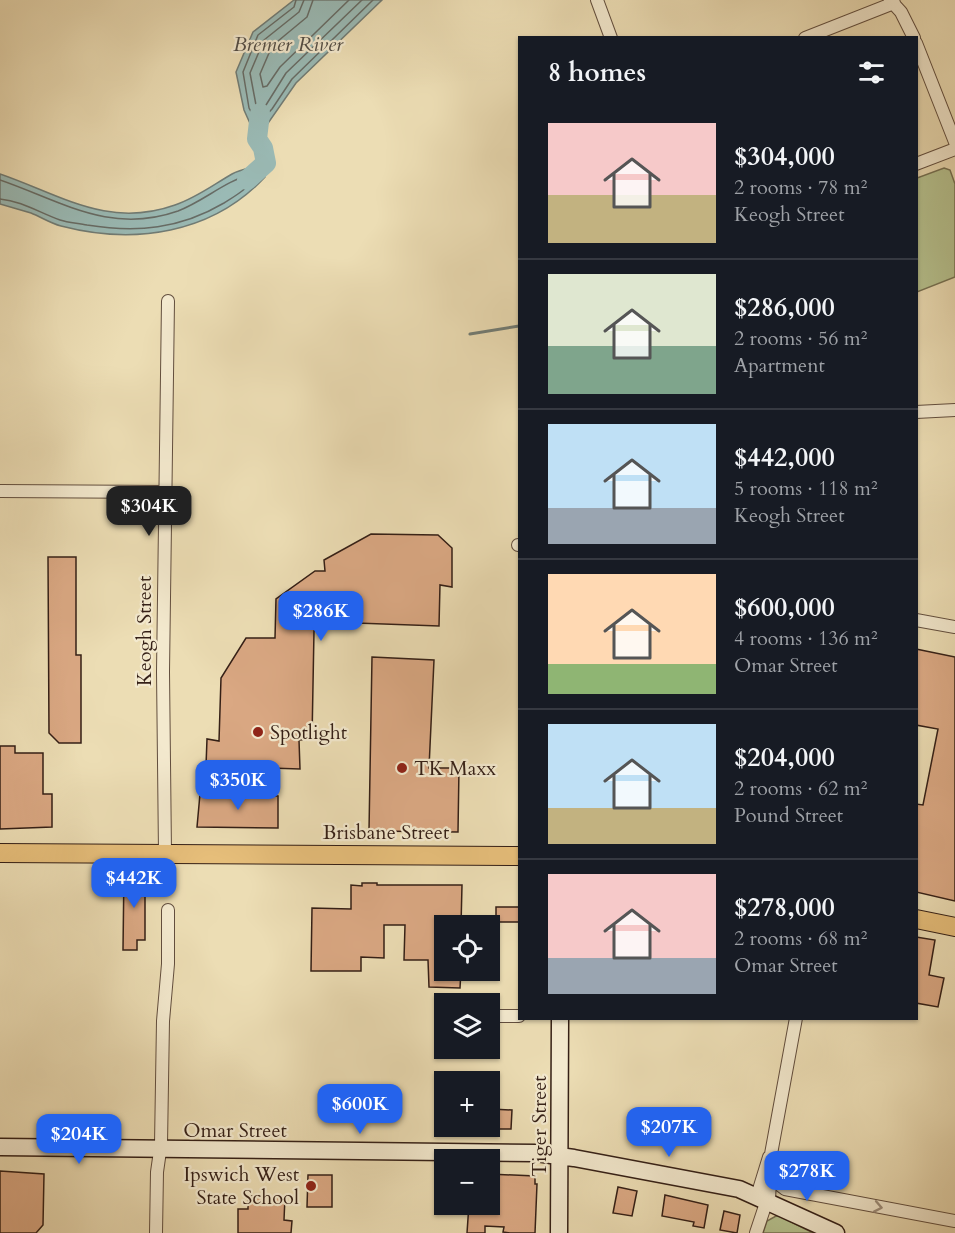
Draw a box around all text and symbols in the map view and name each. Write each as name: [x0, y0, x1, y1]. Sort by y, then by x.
water label: Bremer River: [233, 30, 344, 59]
text: 8 homes: [548, 55, 646, 90]
icon: filters: [855, 56, 888, 89]
text: $304,000: [734, 139, 835, 174]
icon: home: [596, 147, 668, 219]
text: 2 rooms · 78 m²: [734, 174, 867, 201]
text: Keogh Street: [734, 201, 844, 228]
text: $286,000: [734, 290, 835, 325]
icon: home: [596, 298, 668, 370]
text: 2 rooms · 56 m²: [734, 325, 867, 352]
text: Apartment: [734, 352, 825, 379]
text: $442,000: [734, 440, 835, 475]
icon: home: [596, 448, 668, 520]
text: 5 rooms · 118 m²: [734, 475, 878, 502]
pin: $304K: [107, 486, 191, 537]
text: $304K: [120, 492, 178, 519]
text: Keogh Street: [734, 502, 844, 529]
street label: Keogh Street: [131, 575, 158, 686]
text: $600,000: [734, 590, 835, 625]
pin: $286K: [279, 591, 363, 642]
text: $286K: [292, 597, 350, 624]
icon: home: [596, 598, 668, 670]
text: 4 rooms · 136 m²: [734, 625, 878, 652]
text: Omar Street: [734, 652, 838, 679]
place label: Spotlight: [270, 719, 348, 746]
marker: Spotlight: [251, 725, 265, 739]
text: $204,000: [734, 740, 835, 775]
icon: home: [596, 748, 668, 820]
place label: TK Maxx: [414, 755, 496, 782]
pin: $350K: [196, 760, 280, 811]
marker: TK Maxx: [395, 761, 409, 775]
text: $350K: [209, 766, 267, 793]
text: 2 rooms · 62 m²: [734, 775, 867, 802]
text: Pound Street: [734, 802, 843, 829]
street label: Brisbane Street: [323, 819, 450, 846]
pin: $442K: [92, 858, 176, 909]
text: $442K: [105, 864, 163, 891]
text: $278,000: [734, 890, 835, 925]
icon: home: [596, 898, 668, 970]
map controls: [434, 915, 500, 1215]
button: locate: [434, 915, 500, 981]
text: 2 rooms · 68 m²: [734, 925, 867, 952]
text: Omar Street: [734, 952, 838, 979]
button: layers: [434, 993, 500, 1059]
button: +: [434, 1071, 500, 1137]
street label: Tiger Street: [526, 1075, 553, 1177]
pin: $600K: [318, 1084, 402, 1135]
text: $600K: [331, 1090, 389, 1117]
pin: $207K: [627, 1107, 711, 1158]
text: $207K: [640, 1113, 698, 1140]
pin: $204K: [37, 1114, 121, 1165]
street label: Omar Street: [183, 1117, 287, 1144]
text: $204K: [50, 1120, 108, 1147]
button: −: [434, 1149, 500, 1215]
pin: $278K: [765, 1151, 849, 1202]
text: $278K: [778, 1157, 836, 1184]
place label: Ipswich West State School: [184, 1161, 300, 1211]
marker: Ipswich West State School: [304, 1179, 318, 1193]
one-way arrow: [873, 1200, 883, 1213]

